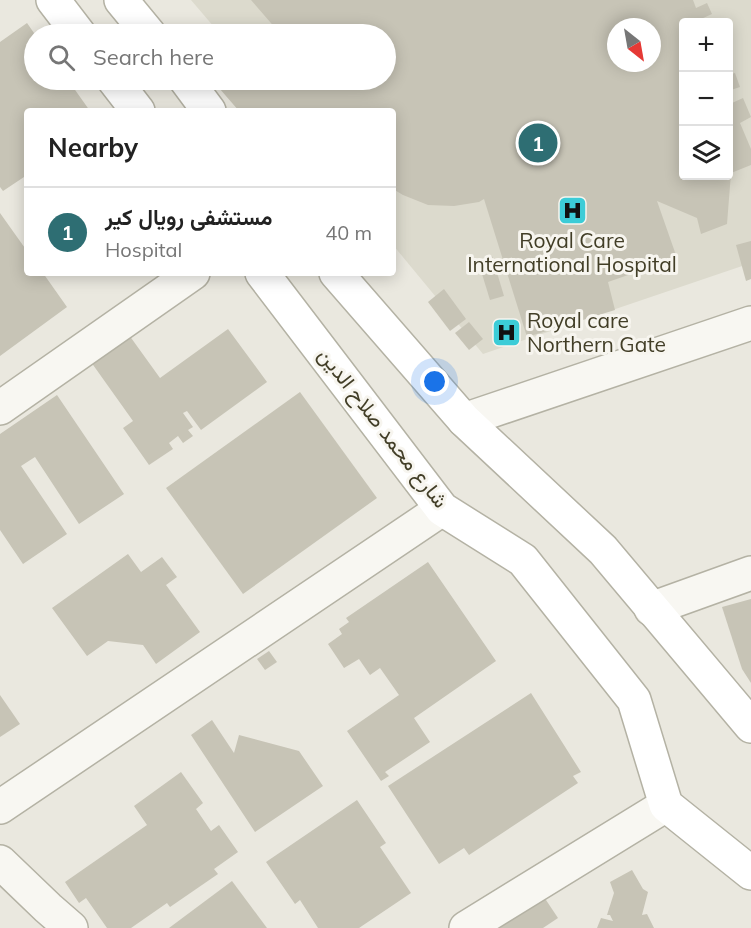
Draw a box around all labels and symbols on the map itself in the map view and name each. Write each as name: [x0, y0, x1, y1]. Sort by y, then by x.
north arrow: [607, 18, 661, 72]
pin: 1: [518, 120, 558, 166]
hospital icon: Royal Care International Hospital: [556, 194, 588, 226]
place label: Royal Care International Hospital: [467, 227, 677, 277]
place label: Royal care Northern Gate: [527, 307, 666, 357]
hospital icon: Royal care Northern Gate: [490, 317, 522, 349]
street label: شارع محمد صلاح الدين: [312, 342, 454, 514]
your location: [420, 367, 449, 396]

